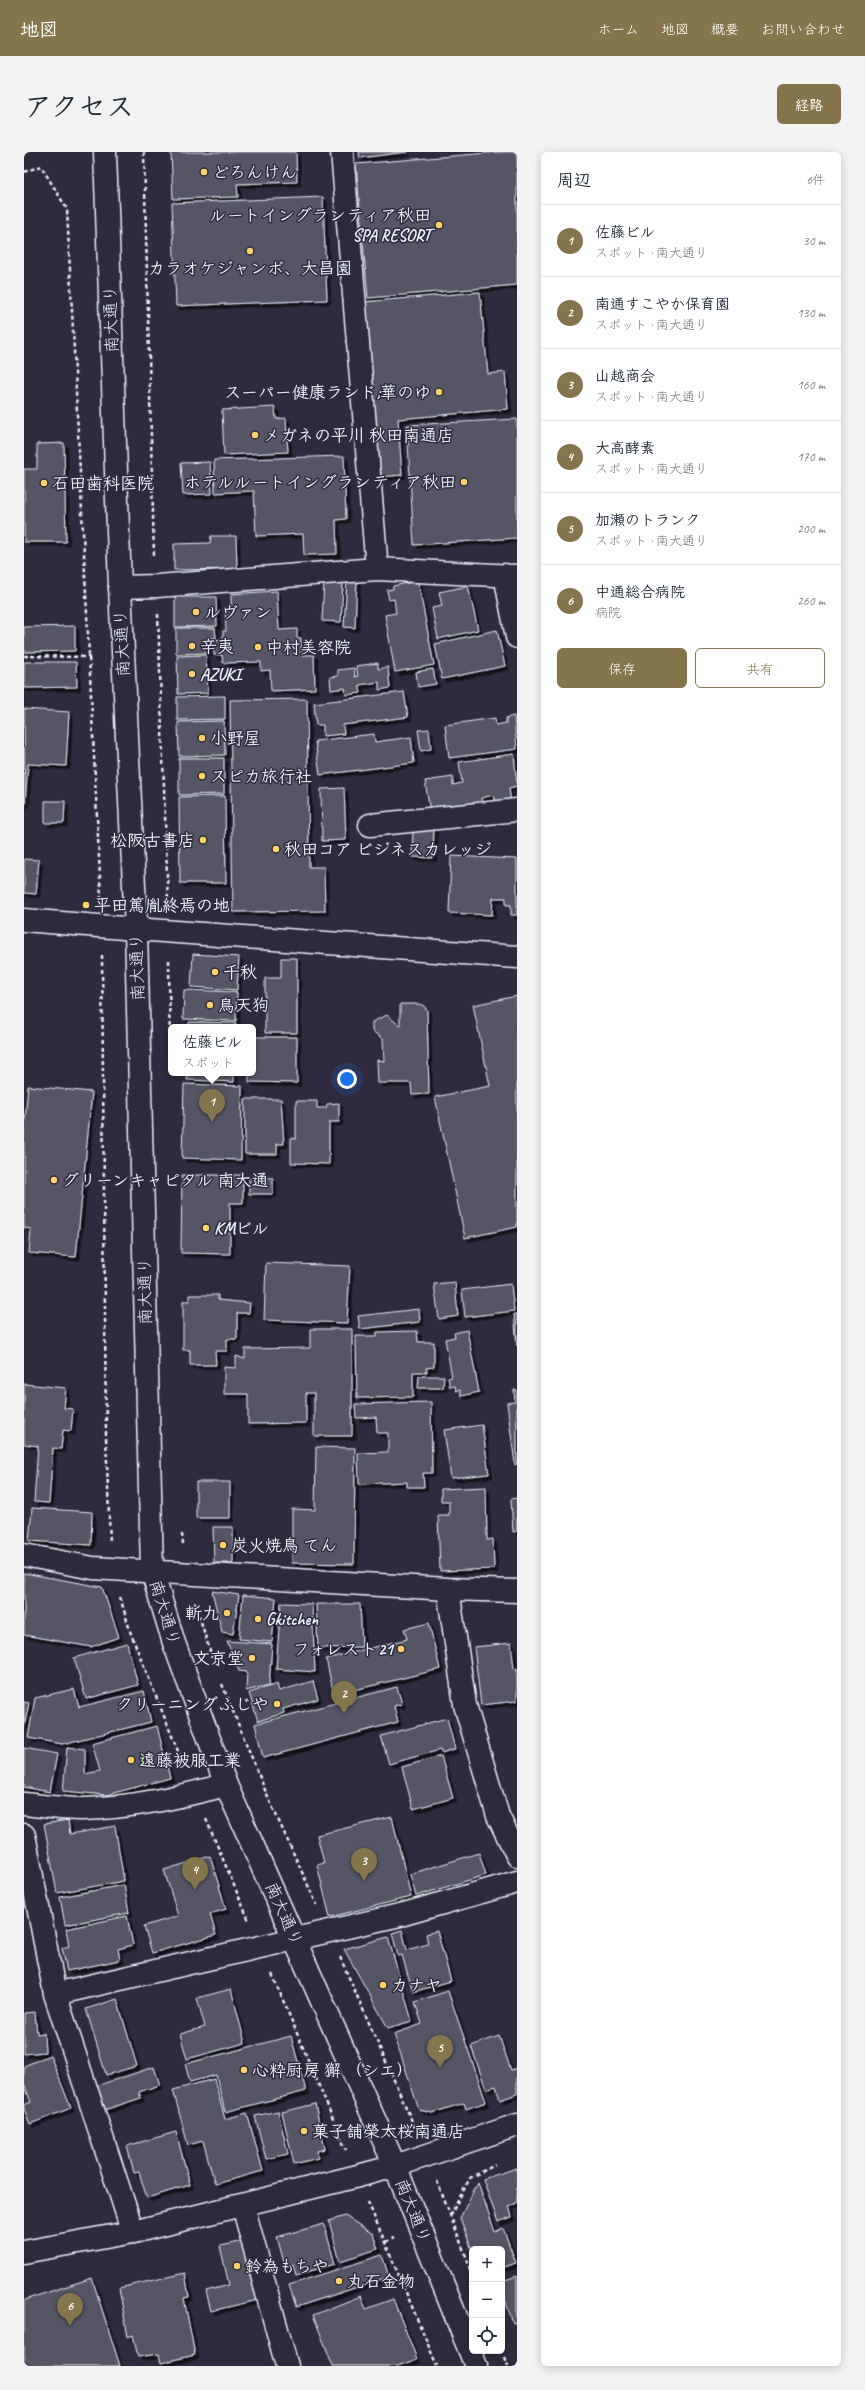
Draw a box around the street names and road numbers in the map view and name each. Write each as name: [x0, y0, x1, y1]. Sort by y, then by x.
street label: 南大通り: [99, 285, 123, 353]
street label: 南大通り: [110, 608, 134, 678]
street label: 南大通り: [125, 933, 149, 1001]
street label: 南大通り: [134, 1257, 156, 1325]
street label: 南大通り: [145, 1577, 185, 1649]
street label: 南大通り: [261, 1879, 307, 1949]
street label: 南大通り: [391, 2176, 435, 2246]

